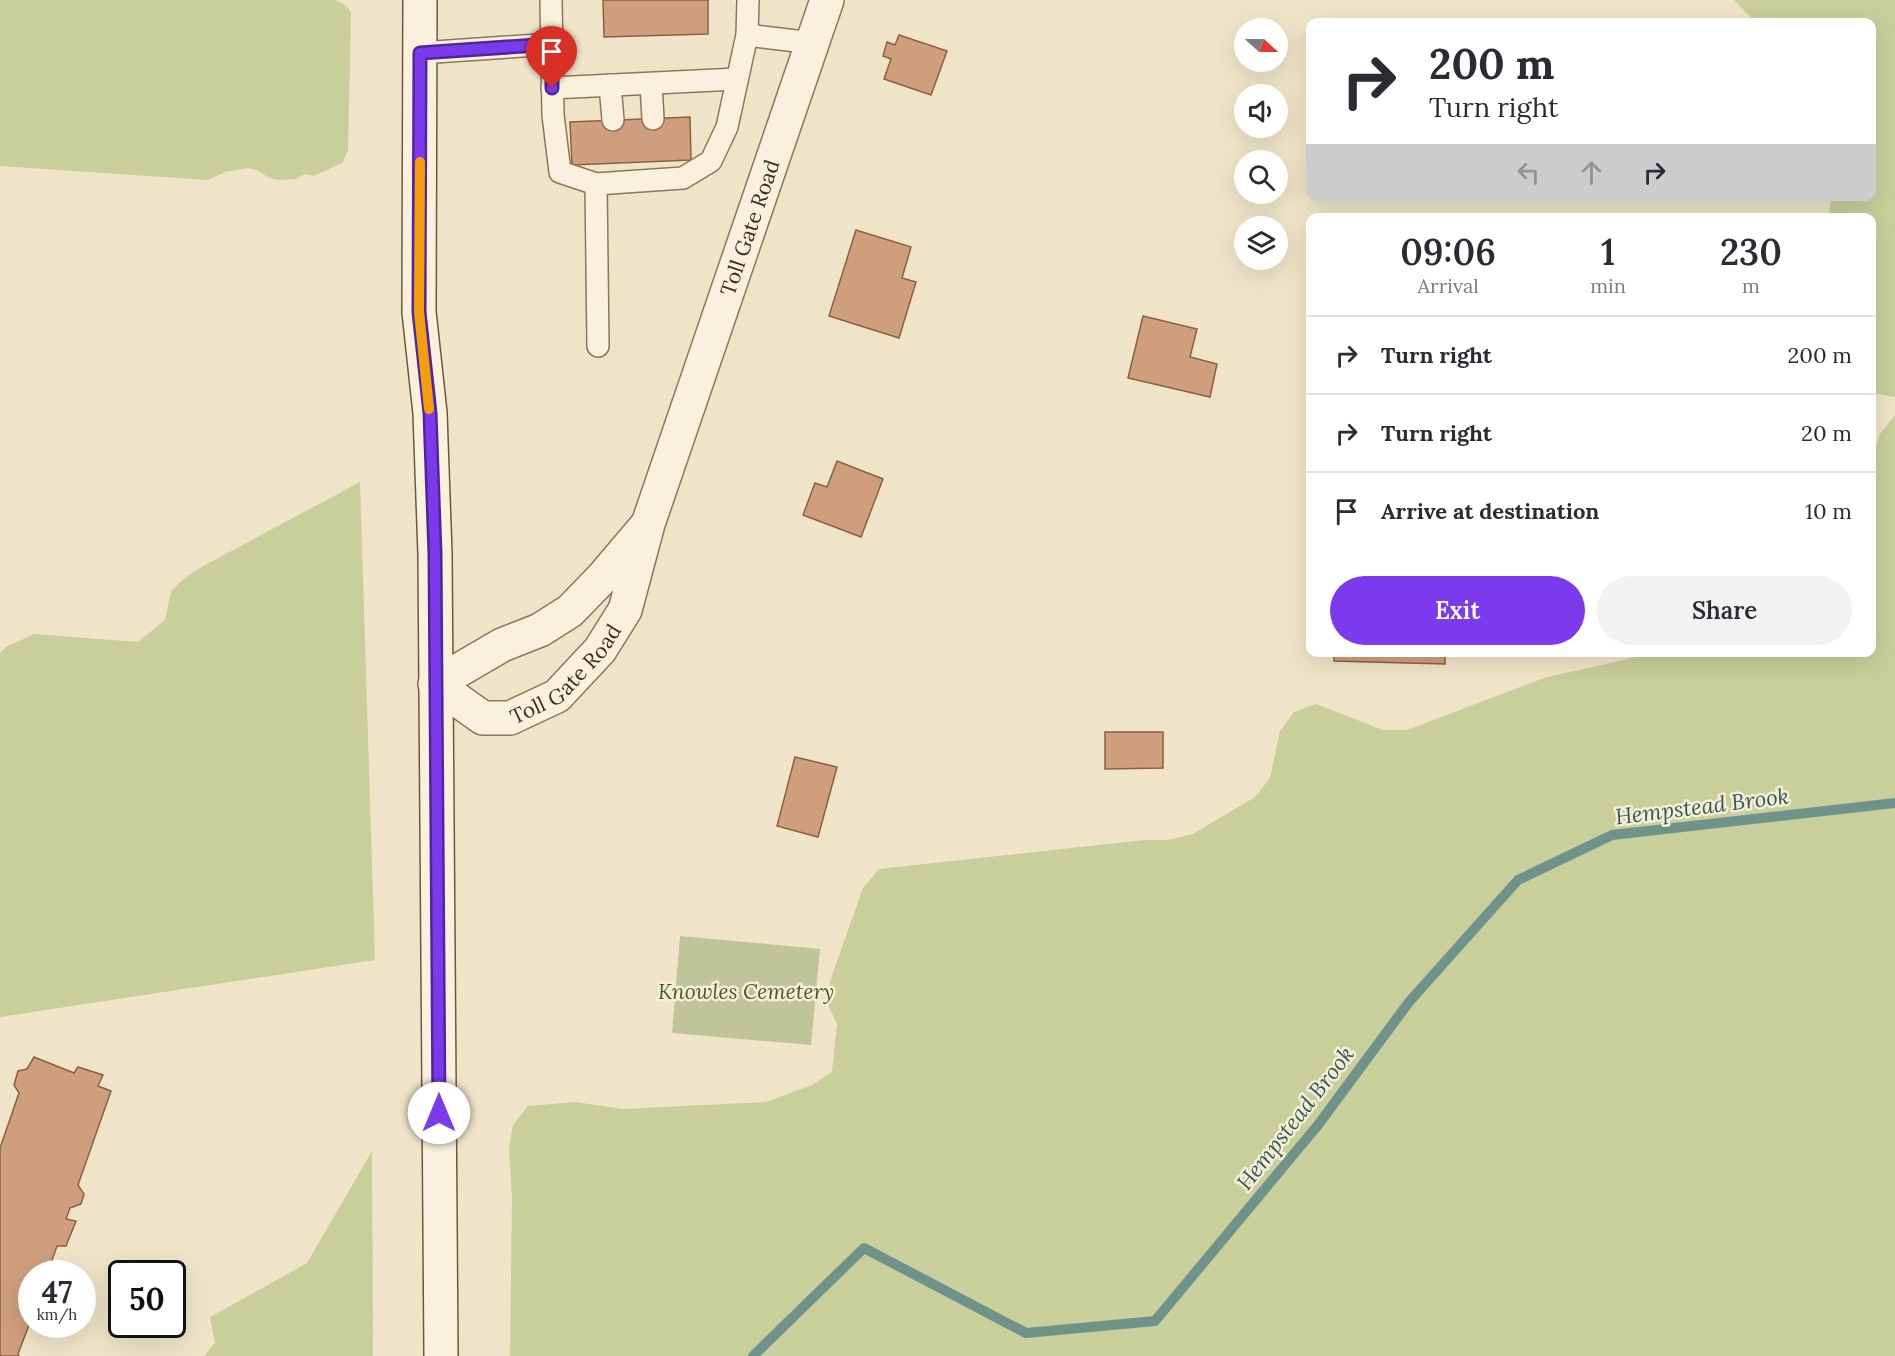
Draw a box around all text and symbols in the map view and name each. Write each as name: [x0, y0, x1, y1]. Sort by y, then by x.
north arrow: [1234, 18, 1288, 72]
map controls: [1234, 18, 1288, 270]
pin: [526, 26, 577, 88]
icon: arrive: [535, 35, 568, 68]
text: 200 m: [1429, 37, 1555, 91]
icon: right: [1330, 42, 1408, 120]
button: sound: [1234, 84, 1288, 138]
text: Turn right: [1429, 90, 1558, 124]
button: search: [1234, 150, 1288, 204]
street label: Toll Gate Road: [714, 156, 785, 299]
icon: left: [1512, 156, 1545, 189]
icon: ahead: [1575, 156, 1608, 189]
icon: right: [1638, 156, 1671, 189]
button: layers: [1234, 216, 1288, 270]
text: 09:06: [1400, 229, 1496, 275]
text: 1: [1601, 229, 1615, 275]
text: 230: [1720, 229, 1782, 275]
text: Arrival: [1418, 273, 1479, 298]
text: min: [1590, 273, 1626, 298]
text: m: [1742, 273, 1760, 298]
icon: right: [1330, 339, 1363, 372]
text: Turn right: [1381, 341, 1492, 369]
text: 200 m: [1787, 341, 1852, 369]
icon: right: [1330, 417, 1363, 450]
text: Turn right: [1381, 419, 1492, 447]
text: 20 m: [1801, 419, 1852, 447]
icon: arrive: [1330, 495, 1363, 528]
text: Arrive at destination: [1381, 497, 1599, 525]
text: 10 m: [1805, 497, 1852, 525]
button: Exit: [1330, 576, 1585, 645]
button: Share: [1597, 576, 1852, 645]
street label: Toll Gate Road: [505, 619, 627, 730]
water label: Hempstead Brook: [1614, 781, 1790, 831]
park label: Knowles Cemetery: [658, 978, 834, 1005]
water label: Hempstead Brook: [1230, 1041, 1360, 1195]
position arrow: [407, 1081, 471, 1145]
speed limit sign: 50: [108, 1260, 186, 1338]
text: 47: [42, 1273, 72, 1311]
text: km/h: [37, 1305, 77, 1324]

